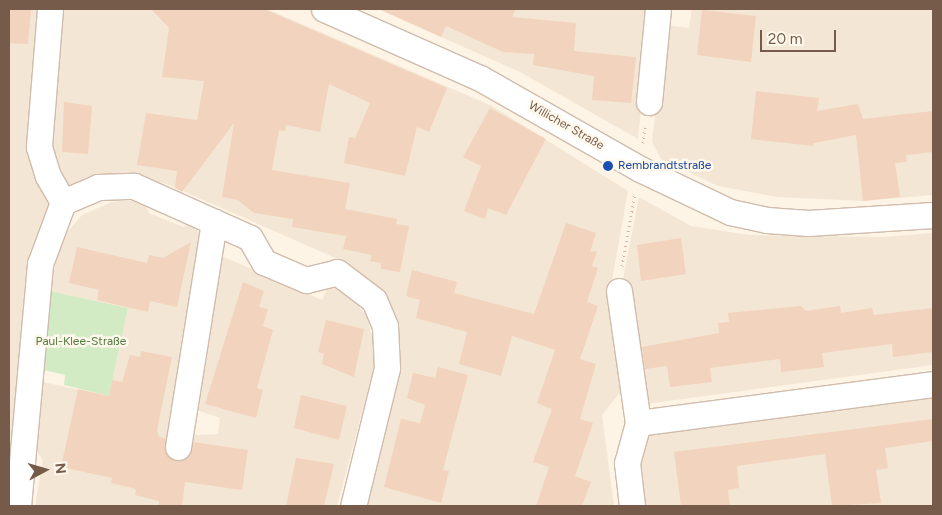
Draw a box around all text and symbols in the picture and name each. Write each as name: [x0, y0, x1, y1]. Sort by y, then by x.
scale bar: [762, 20, 838, 52]
text: 20 m: [768, 30, 802, 48]
street label: Willicher Straße: [526, 99, 606, 153]
place label: Rembrandtstraße: [618, 159, 711, 173]
marker: Rembrandtstraße: [602, 160, 614, 172]
park label: Paul-Klee-Straße: [36, 335, 126, 349]
north arrow: [20, 445, 70, 495]
text: N: [51, 462, 69, 475]

